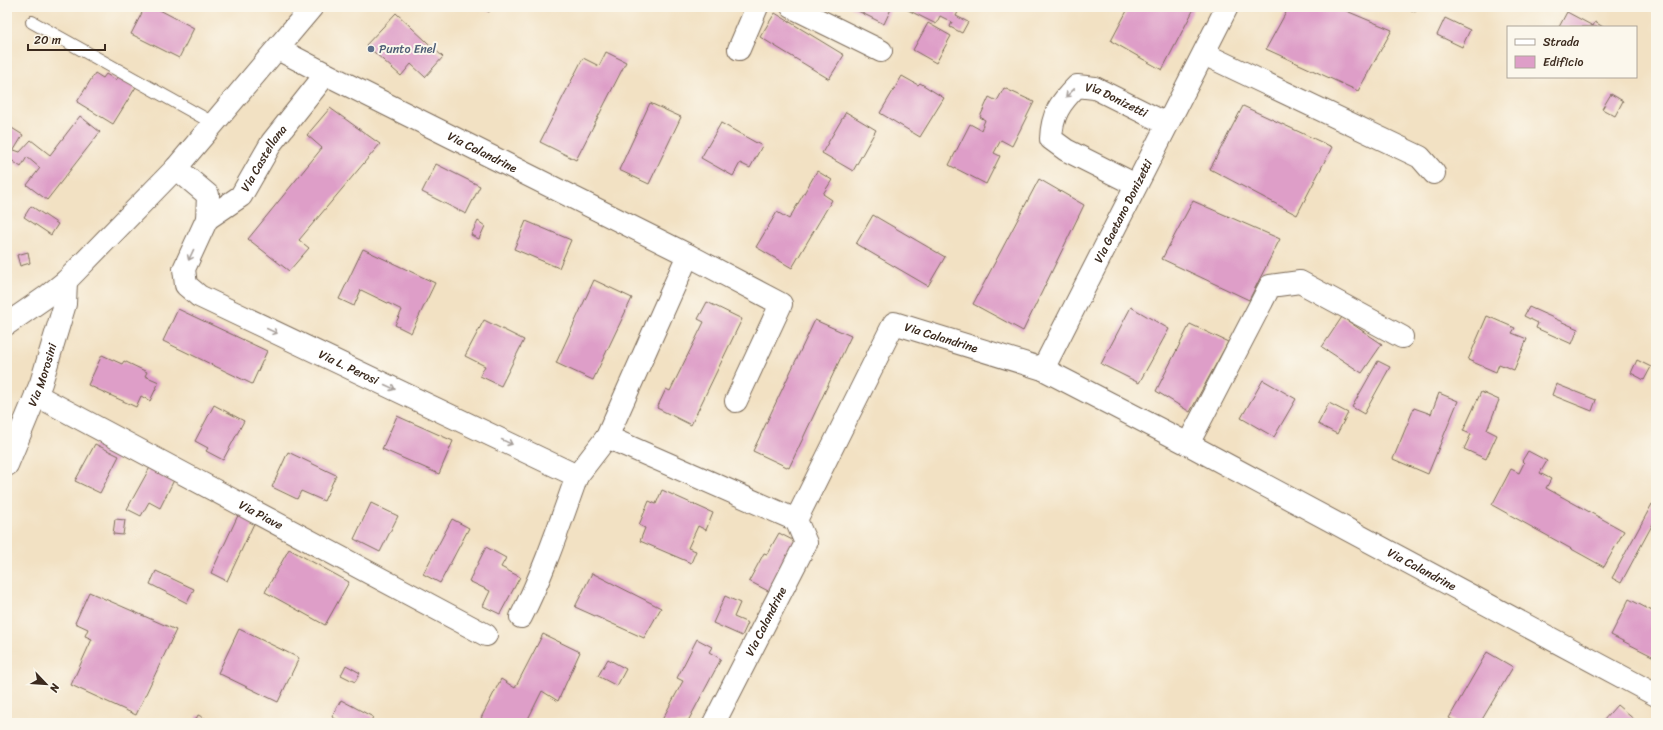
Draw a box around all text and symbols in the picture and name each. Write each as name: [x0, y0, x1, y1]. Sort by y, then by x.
scale bar: [28, 26, 105, 52]
legend: [1507, 26, 1637, 78]
text: 20 m: [34, 29, 61, 51]
text: Strada: [1543, 31, 1580, 53]
place label: Punto Enel: [379, 38, 437, 60]
marker: Punto Enel: [366, 44, 376, 54]
text: Edificio: [1543, 51, 1583, 73]
street label: Via Donizetti: [1084, 76, 1152, 124]
one-way arrow: [1065, 88, 1075, 98]
street label: Via Castellana: [235, 120, 293, 196]
street label: Via Calandrine: [444, 125, 521, 179]
street label: Via Gaetano Donizetti: [1088, 155, 1159, 267]
one-way arrow: [187, 248, 194, 260]
street label: Via Calandrine: [902, 316, 981, 359]
one-way arrow: [266, 328, 278, 335]
street label: Via Morosini: [21, 340, 64, 410]
street label: Via L. Perosi: [315, 343, 383, 391]
one-way arrow: [383, 384, 395, 391]
one-way arrow: [501, 439, 513, 446]
street label: Via Piave: [235, 494, 287, 536]
street label: Via Calandrine: [1383, 542, 1461, 597]
street label: Via Calandrine: [739, 583, 793, 660]
north arrow: [26, 664, 66, 704]
text: N: [44, 680, 65, 696]

